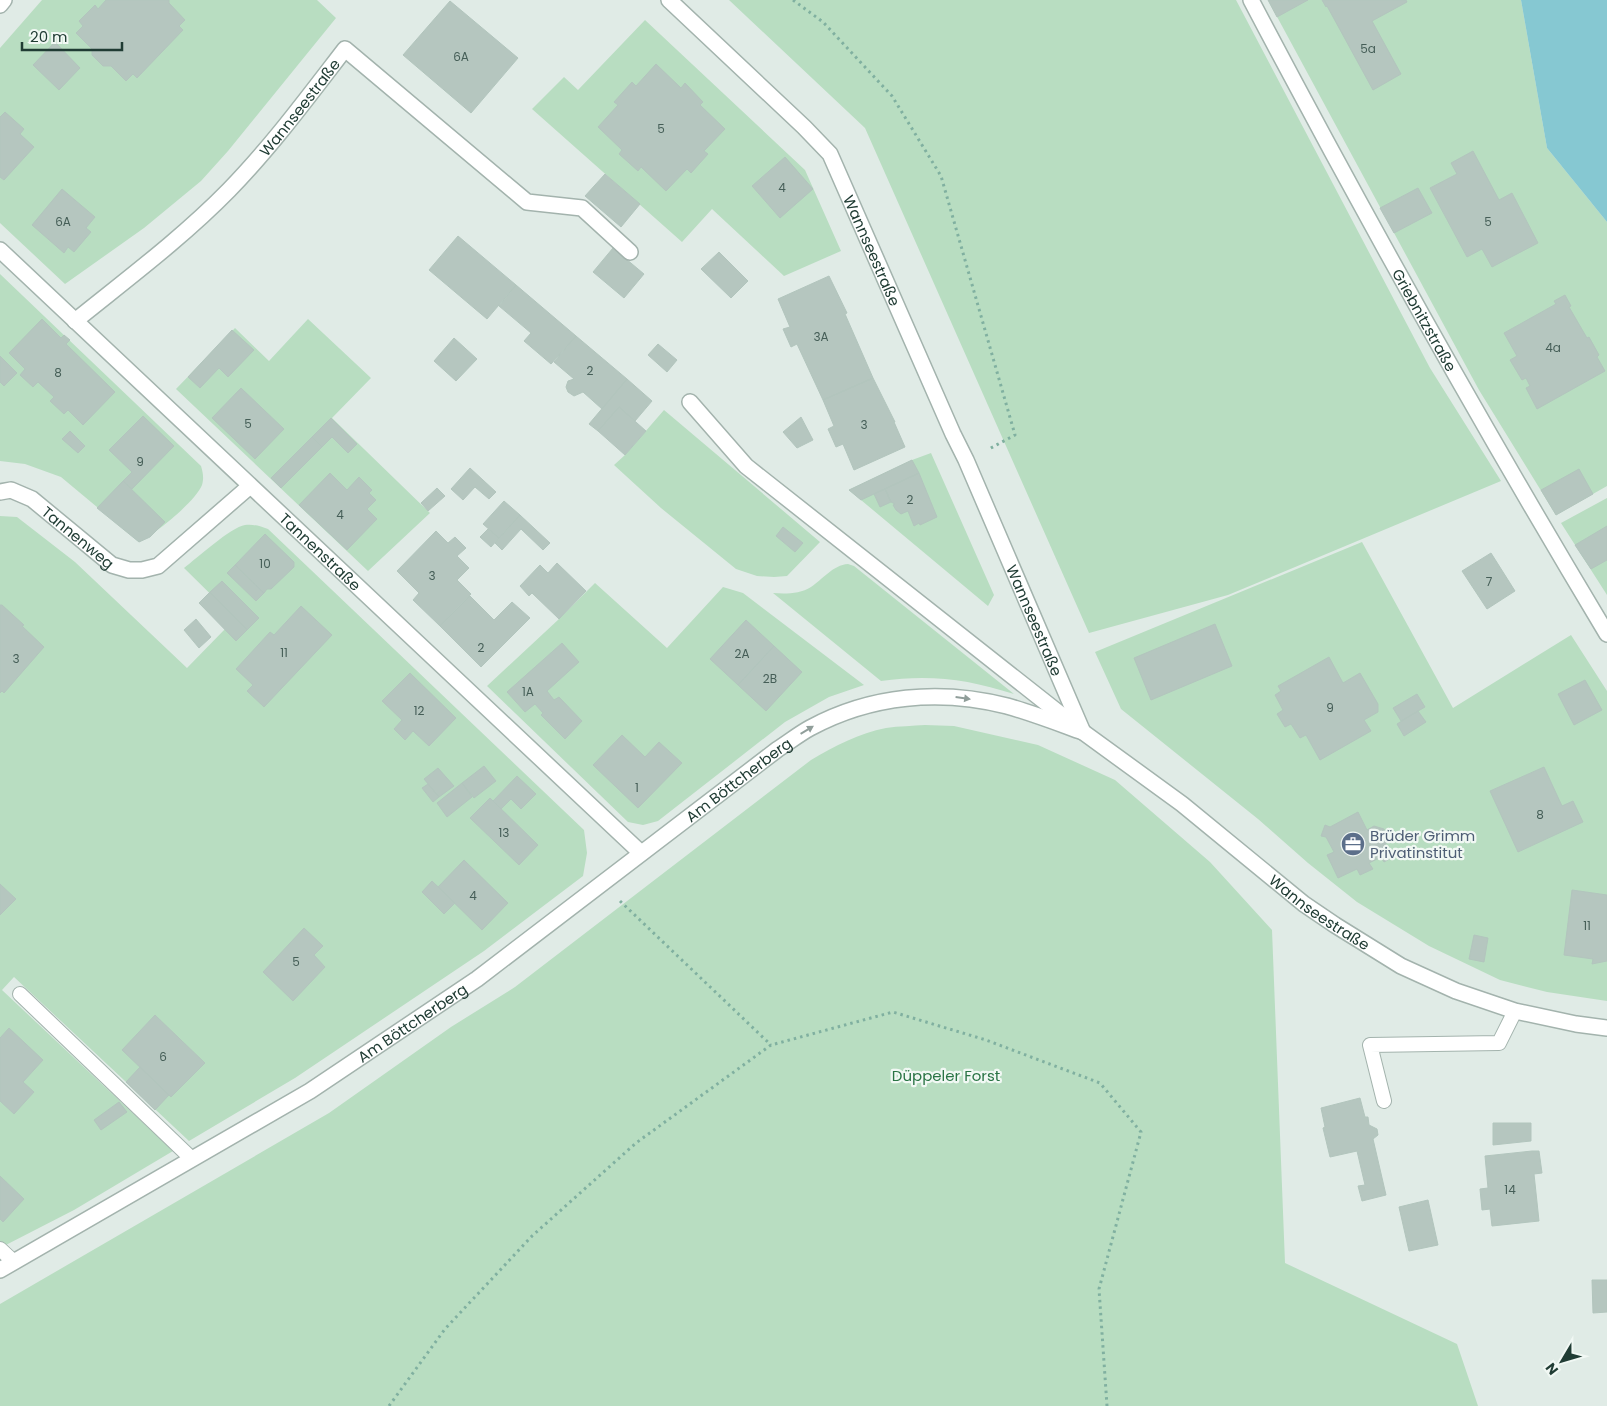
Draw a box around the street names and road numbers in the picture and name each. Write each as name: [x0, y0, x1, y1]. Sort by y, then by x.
street label: Wannseestraße: [254, 54, 345, 161]
street label: Wannseestraße: [839, 192, 906, 309]
street label: Griebnitzstraße: [1388, 265, 1462, 375]
street label: Tannenweg: [38, 501, 119, 573]
street label: Tannenstraße: [275, 508, 366, 595]
street label: Wannseestraße: [1002, 561, 1068, 679]
street label: Am Böttcherberg: [681, 732, 796, 827]
street label: Wannseestraße: [1265, 869, 1374, 955]
street label: Am Böttcherberg: [353, 978, 471, 1067]

